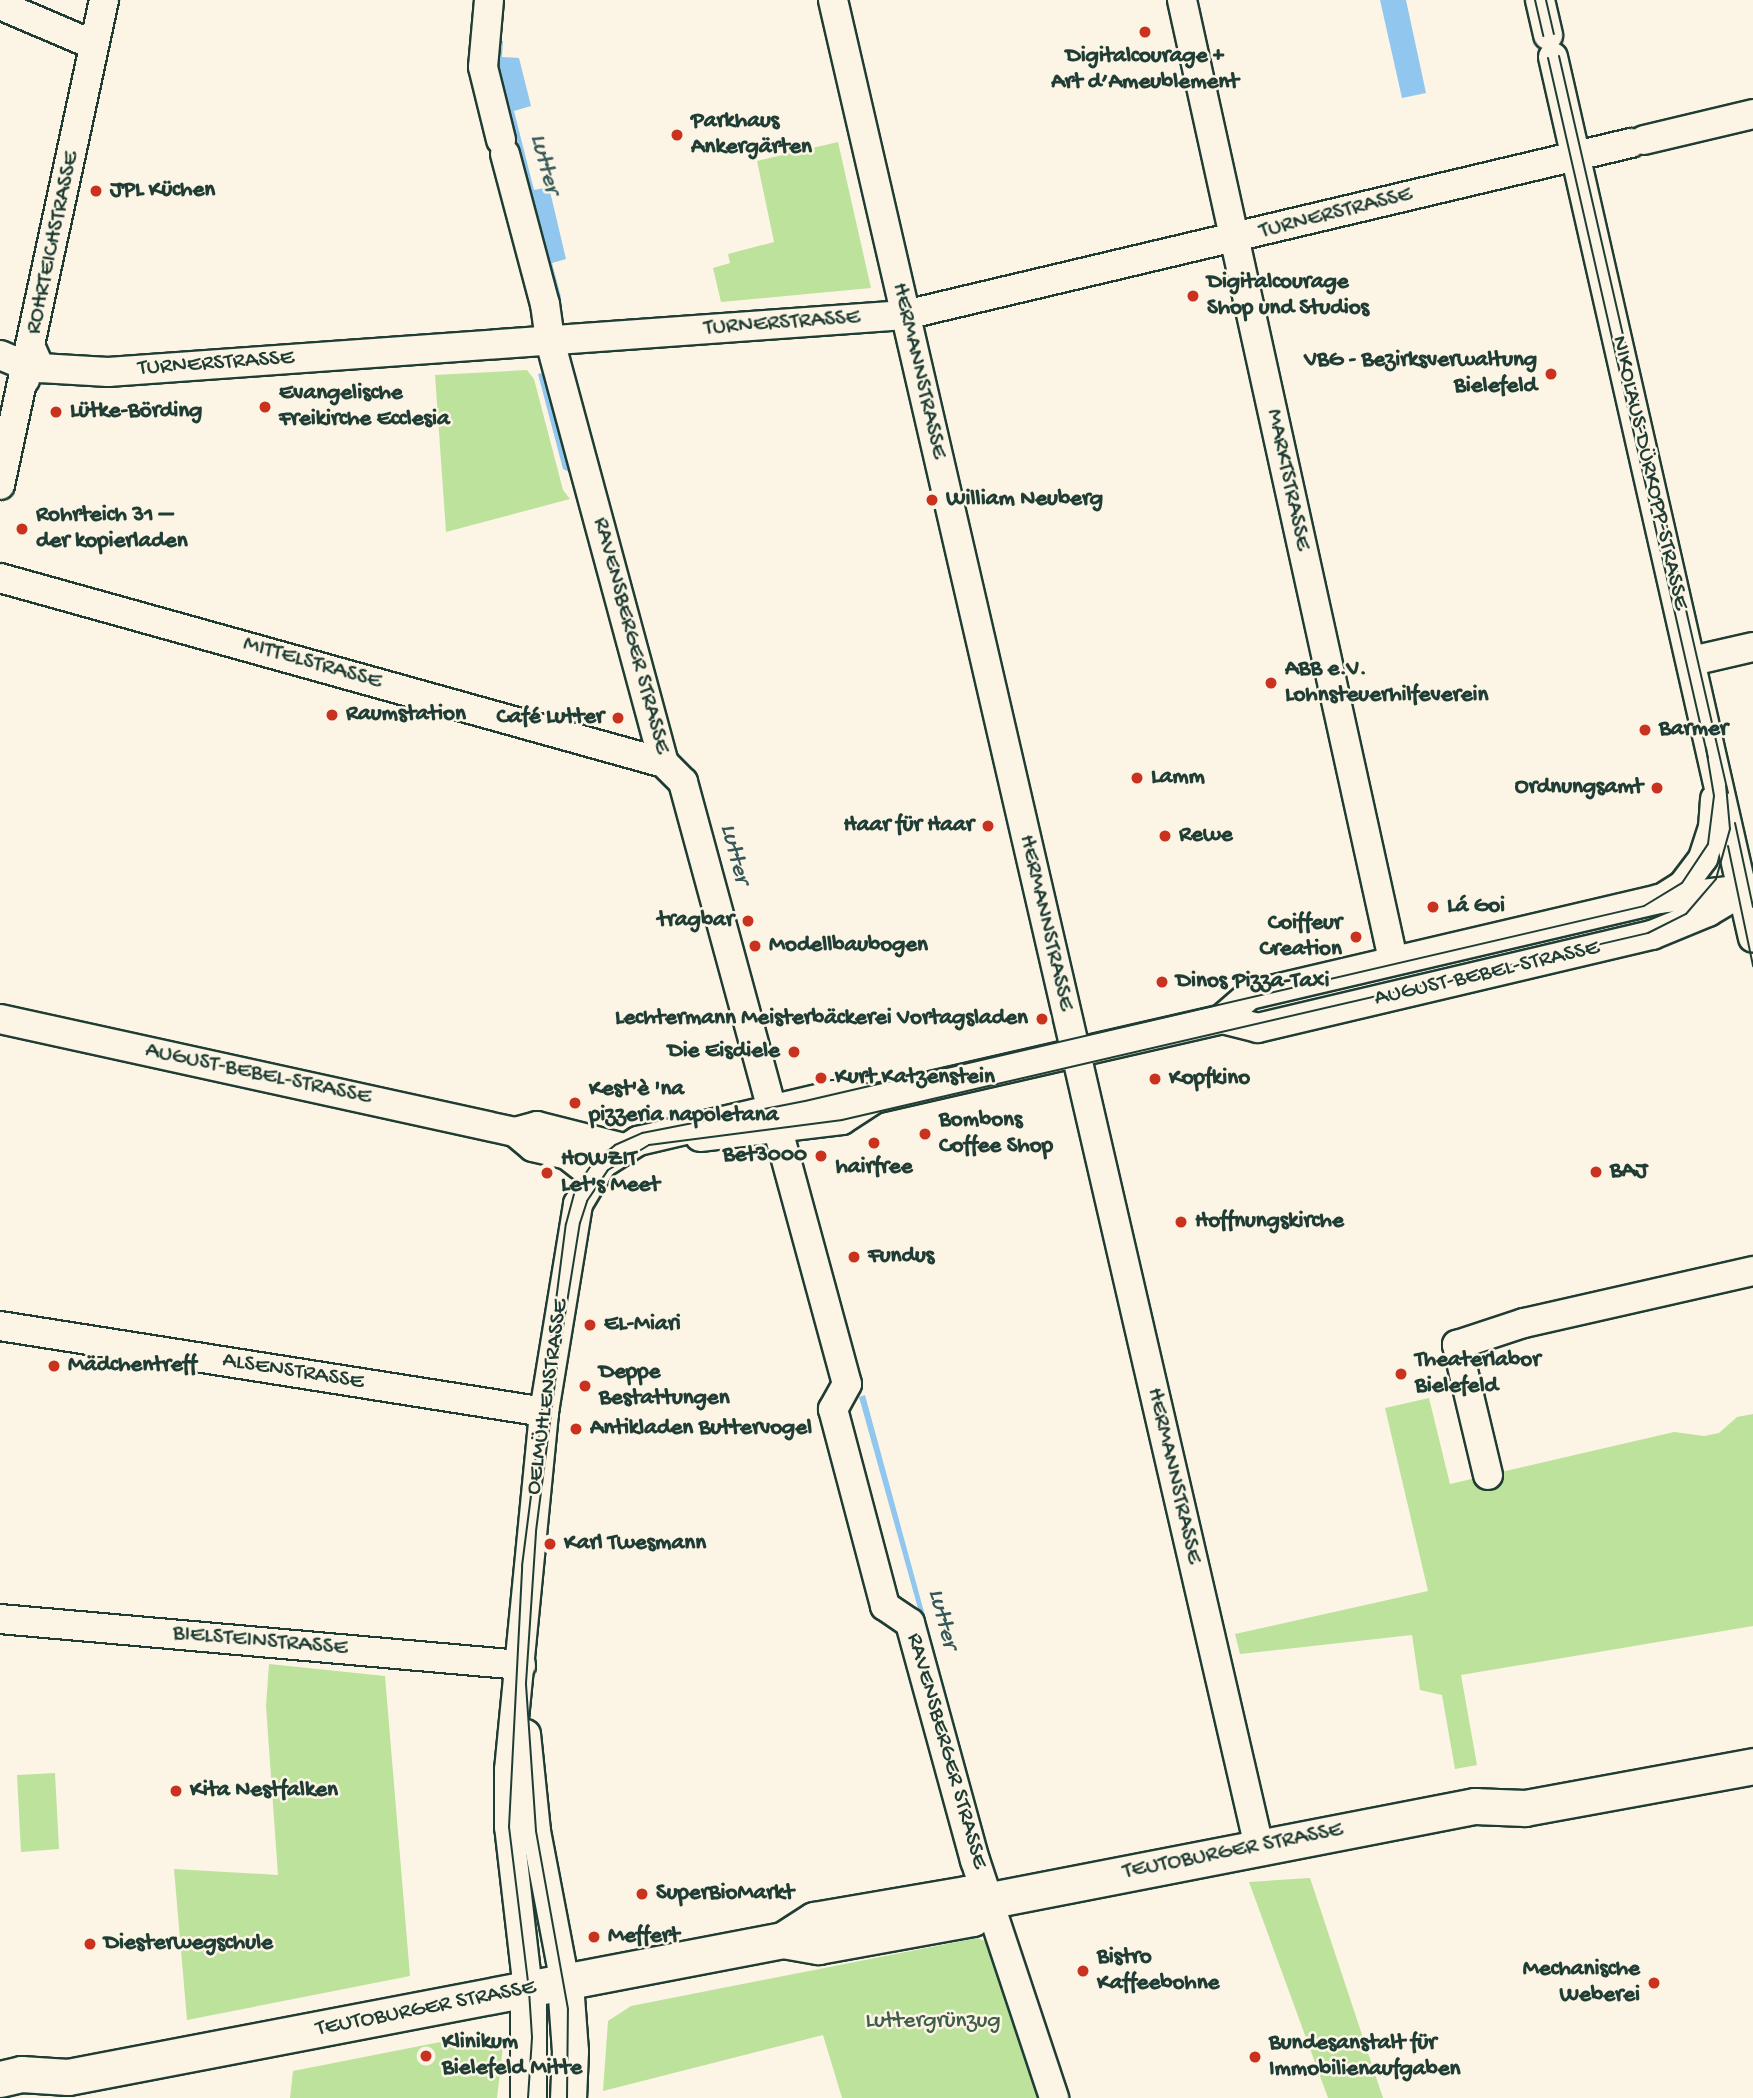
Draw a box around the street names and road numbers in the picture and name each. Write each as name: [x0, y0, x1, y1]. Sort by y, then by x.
street label: ROHRTEICHSTRASSE: [21, 149, 87, 337]
street label: TURNERSTRASSE: [1257, 182, 1415, 246]
street label: HERMANNSTRASSE: [884, 280, 952, 462]
street label: TURNERSTRASSE: [703, 305, 861, 343]
street label: NIKOLAUS-DÜRKOPP-STRASSE: [1604, 333, 1694, 613]
street label: TURNERSTRASSE: [137, 345, 295, 383]
street label: MARKTSTRASSE: [1259, 407, 1315, 553]
street label: RAVENSBERGER STRASSE: [585, 515, 675, 757]
street label: MITTELSTRASSE: [240, 631, 384, 697]
street label: HERMANNSTRASSE: [1011, 832, 1079, 1014]
street label: AUGUST-BEBEL-STRASSE: [1372, 935, 1602, 1013]
street label: AUGUST-BEBEL-STRASSE: [143, 1038, 373, 1112]
street label: OELMÜHLENSTRASSE: [521, 1297, 575, 1497]
street label: ALSENSTRASSE: [220, 1347, 366, 1397]
street label: HERMANNSTRASSE: [1139, 1385, 1207, 1567]
street label: BIELSTEINSTRASSE: [172, 1621, 348, 1663]
street label: RAVENSBERGER STRASSE: [899, 1630, 993, 1872]
street label: TEUTOBURGER STRASSE: [1121, 1817, 1345, 1887]
street label: TEUTOBURGER STRASSE: [314, 1974, 538, 2044]

